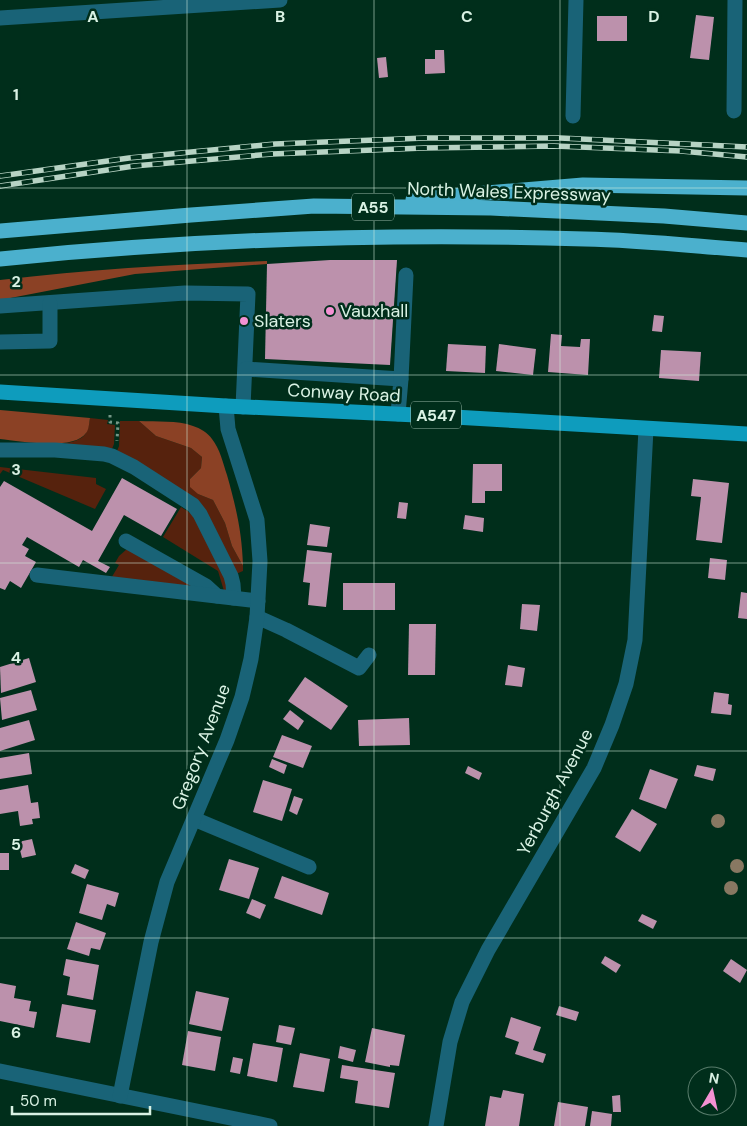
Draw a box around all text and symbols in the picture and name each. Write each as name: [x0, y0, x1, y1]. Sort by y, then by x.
text: A: [87, 6, 99, 27]
text: B: [275, 6, 285, 27]
text: C: [461, 6, 473, 27]
text: D: [648, 6, 660, 27]
text: 1: [13, 84, 19, 105]
street label: North Wales Expressway: [407, 176, 611, 208]
road number: A55: [352, 193, 394, 220]
text: 2: [11, 271, 21, 292]
place label: Vauxhall: [340, 299, 408, 323]
marker: Vauxhall: [324, 305, 336, 317]
place label: Slaters: [254, 309, 311, 333]
marker: Slaters: [238, 315, 250, 327]
street label: Conway Road: [287, 378, 401, 408]
road number: A547: [411, 402, 461, 428]
text: 3: [11, 459, 21, 480]
text: 4: [11, 647, 21, 668]
street label: Gregory Avenue: [166, 681, 236, 813]
street label: Yerburgh Avenue: [512, 724, 598, 860]
text: 5: [11, 834, 21, 855]
text: 6: [11, 1022, 21, 1043]
north arrow: [687, 1066, 737, 1116]
text: N: [708, 1068, 720, 1088]
scale bar: [12, 1084, 150, 1116]
text: 50 m: [20, 1091, 57, 1111]

